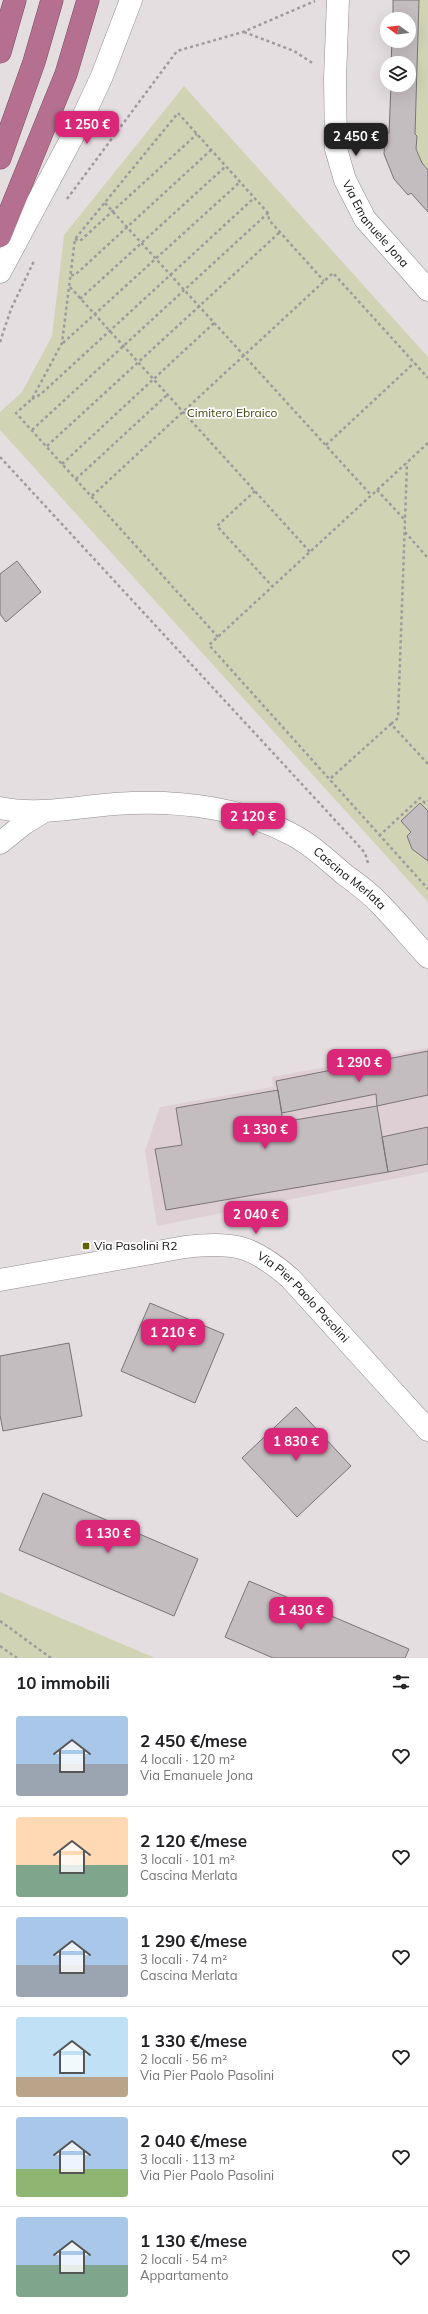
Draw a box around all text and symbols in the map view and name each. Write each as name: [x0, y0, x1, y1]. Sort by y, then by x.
north arrow: [380, 12, 416, 48]
map controls: [380, 12, 416, 92]
button: layers: [380, 56, 416, 92]
pin: 1 250 €: [50, 111, 124, 145]
text: 1 250 €: [64, 116, 110, 132]
pin: 2 450 €: [319, 123, 393, 157]
text: 2 450 €: [333, 128, 379, 144]
street label: Via Emanuele Jona: [339, 178, 412, 270]
park label: Cimitero Ebraico: [187, 405, 277, 420]
pin: 2 120 €: [216, 803, 290, 837]
text: 2 120 €: [230, 808, 276, 824]
street label: Cascina Merlata: [311, 843, 389, 913]
pin: 1 290 €: [322, 1049, 396, 1083]
text: 1 290 €: [336, 1054, 382, 1070]
pin: 1 330 €: [228, 1116, 302, 1150]
text: 1 330 €: [242, 1121, 288, 1137]
pin: 2 040 €: [219, 1201, 293, 1235]
text: 2 040 €: [233, 1206, 279, 1222]
place label: Via Pasolini R2: [94, 1238, 177, 1253]
marker: Via Pasolini R2: [81, 1241, 91, 1251]
street label: Via Pier Paolo Pasolini: [255, 1248, 353, 1346]
pin: 1 210 €: [136, 1319, 210, 1353]
text: 1 210 €: [150, 1324, 196, 1340]
pin: 1 830 €: [259, 1428, 333, 1462]
text: 1 830 €: [273, 1433, 319, 1449]
pin: 1 130 €: [71, 1520, 145, 1554]
text: 1 130 €: [85, 1525, 131, 1541]
pin: 1 430 €: [264, 1597, 338, 1631]
text: 1 430 €: [278, 1602, 324, 1618]
icon: filters: [390, 1671, 412, 1693]
text: 10 immobili: [16, 1672, 110, 1693]
text: 2 450 €/mese: [140, 1730, 247, 1751]
icon: home: [48, 1732, 96, 1780]
icon: heart: [390, 1745, 412, 1767]
text: 4 locali · 120 m²: [140, 1751, 235, 1767]
text: Via Emanuele Jona: [140, 1767, 253, 1783]
text: 2 120 €/mese: [140, 1830, 247, 1851]
icon: home: [48, 1833, 96, 1881]
icon: heart: [390, 1846, 412, 1868]
text: 3 locali · 101 m²: [140, 1851, 235, 1867]
text: Cascina Merlata: [140, 1867, 237, 1883]
text: 1 290 €/mese: [140, 1930, 247, 1951]
icon: home: [48, 1933, 96, 1981]
icon: heart: [390, 1946, 412, 1968]
text: 3 locali · 74 m²: [140, 1951, 227, 1967]
text: Cascina Merlata: [140, 1967, 237, 1983]
text: 1 330 €/mese: [140, 2030, 247, 2051]
icon: home: [48, 2033, 96, 2081]
icon: heart: [390, 2046, 412, 2068]
text: 2 locali · 56 m²: [140, 2051, 227, 2067]
text: Via Pier Paolo Pasolini: [140, 2067, 274, 2083]
text: 2 040 €/mese: [140, 2130, 247, 2151]
icon: home: [48, 2133, 96, 2181]
icon: heart: [390, 2146, 412, 2168]
text: 3 locali · 113 m²: [140, 2151, 235, 2167]
text: Via Pier Paolo Pasolini: [140, 2167, 274, 2183]
text: 1 130 €/mese: [140, 2230, 247, 2251]
icon: home: [48, 2233, 96, 2281]
icon: heart: [390, 2246, 412, 2268]
text: 2 locali · 54 m²: [140, 2251, 227, 2267]
text: Appartamento: [140, 2267, 228, 2283]

